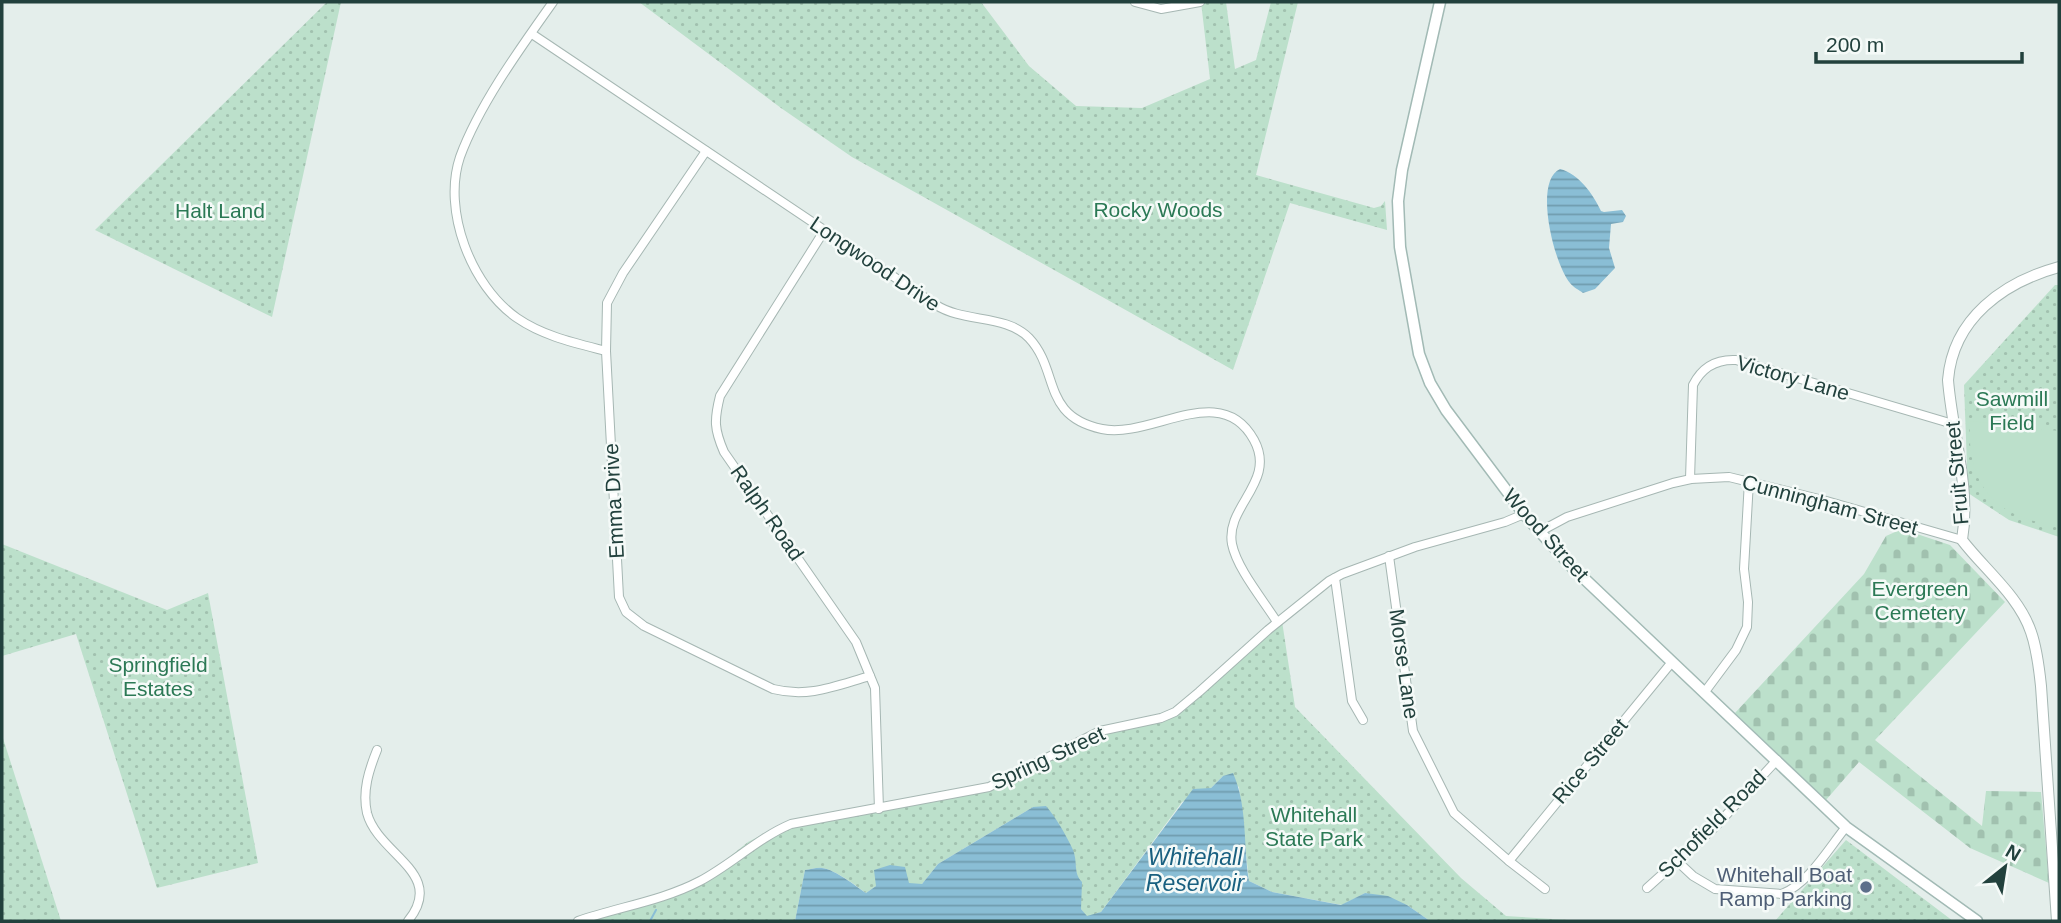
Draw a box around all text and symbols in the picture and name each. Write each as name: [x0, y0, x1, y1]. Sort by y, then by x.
scale bar: [1816, 21, 2022, 65]
text: 200 m: [1826, 33, 1884, 56]
park label: Rocky Woods: [1093, 198, 1223, 221]
park label: Halt Land: [175, 199, 265, 222]
street label: Longwood Drive: [806, 212, 945, 316]
street label: Victory Lane: [1734, 350, 1852, 405]
park label: Sawmill Field: [1976, 387, 2048, 434]
street label: Fruit Street: [1941, 420, 1972, 526]
street label: Emma Drive: [599, 443, 628, 559]
street label: Ralph Road: [726, 461, 809, 565]
street label: Cunningham Street: [1740, 470, 1921, 539]
street label: Wood Street: [1499, 484, 1594, 586]
park label: Evergreen Cemetery: [1872, 577, 1968, 624]
street label: Morse Lane: [1385, 607, 1424, 720]
park label: Springfield Estates: [108, 653, 208, 700]
street label: Rice Street: [1547, 713, 1632, 808]
street label: Spring Street: [987, 721, 1108, 794]
street label: Schofield Road: [1653, 765, 1770, 882]
park label: Whitehall State Park: [1265, 803, 1364, 850]
north arrow: [1970, 832, 2040, 902]
text: N: [2002, 840, 2024, 865]
water label: Whitehall Reservoir: [1146, 844, 1246, 896]
place label: Whitehall Boat Ramp Parking: [1717, 863, 1852, 910]
marker: Whitehall Boat Ramp Parking: [1858, 879, 1874, 895]

